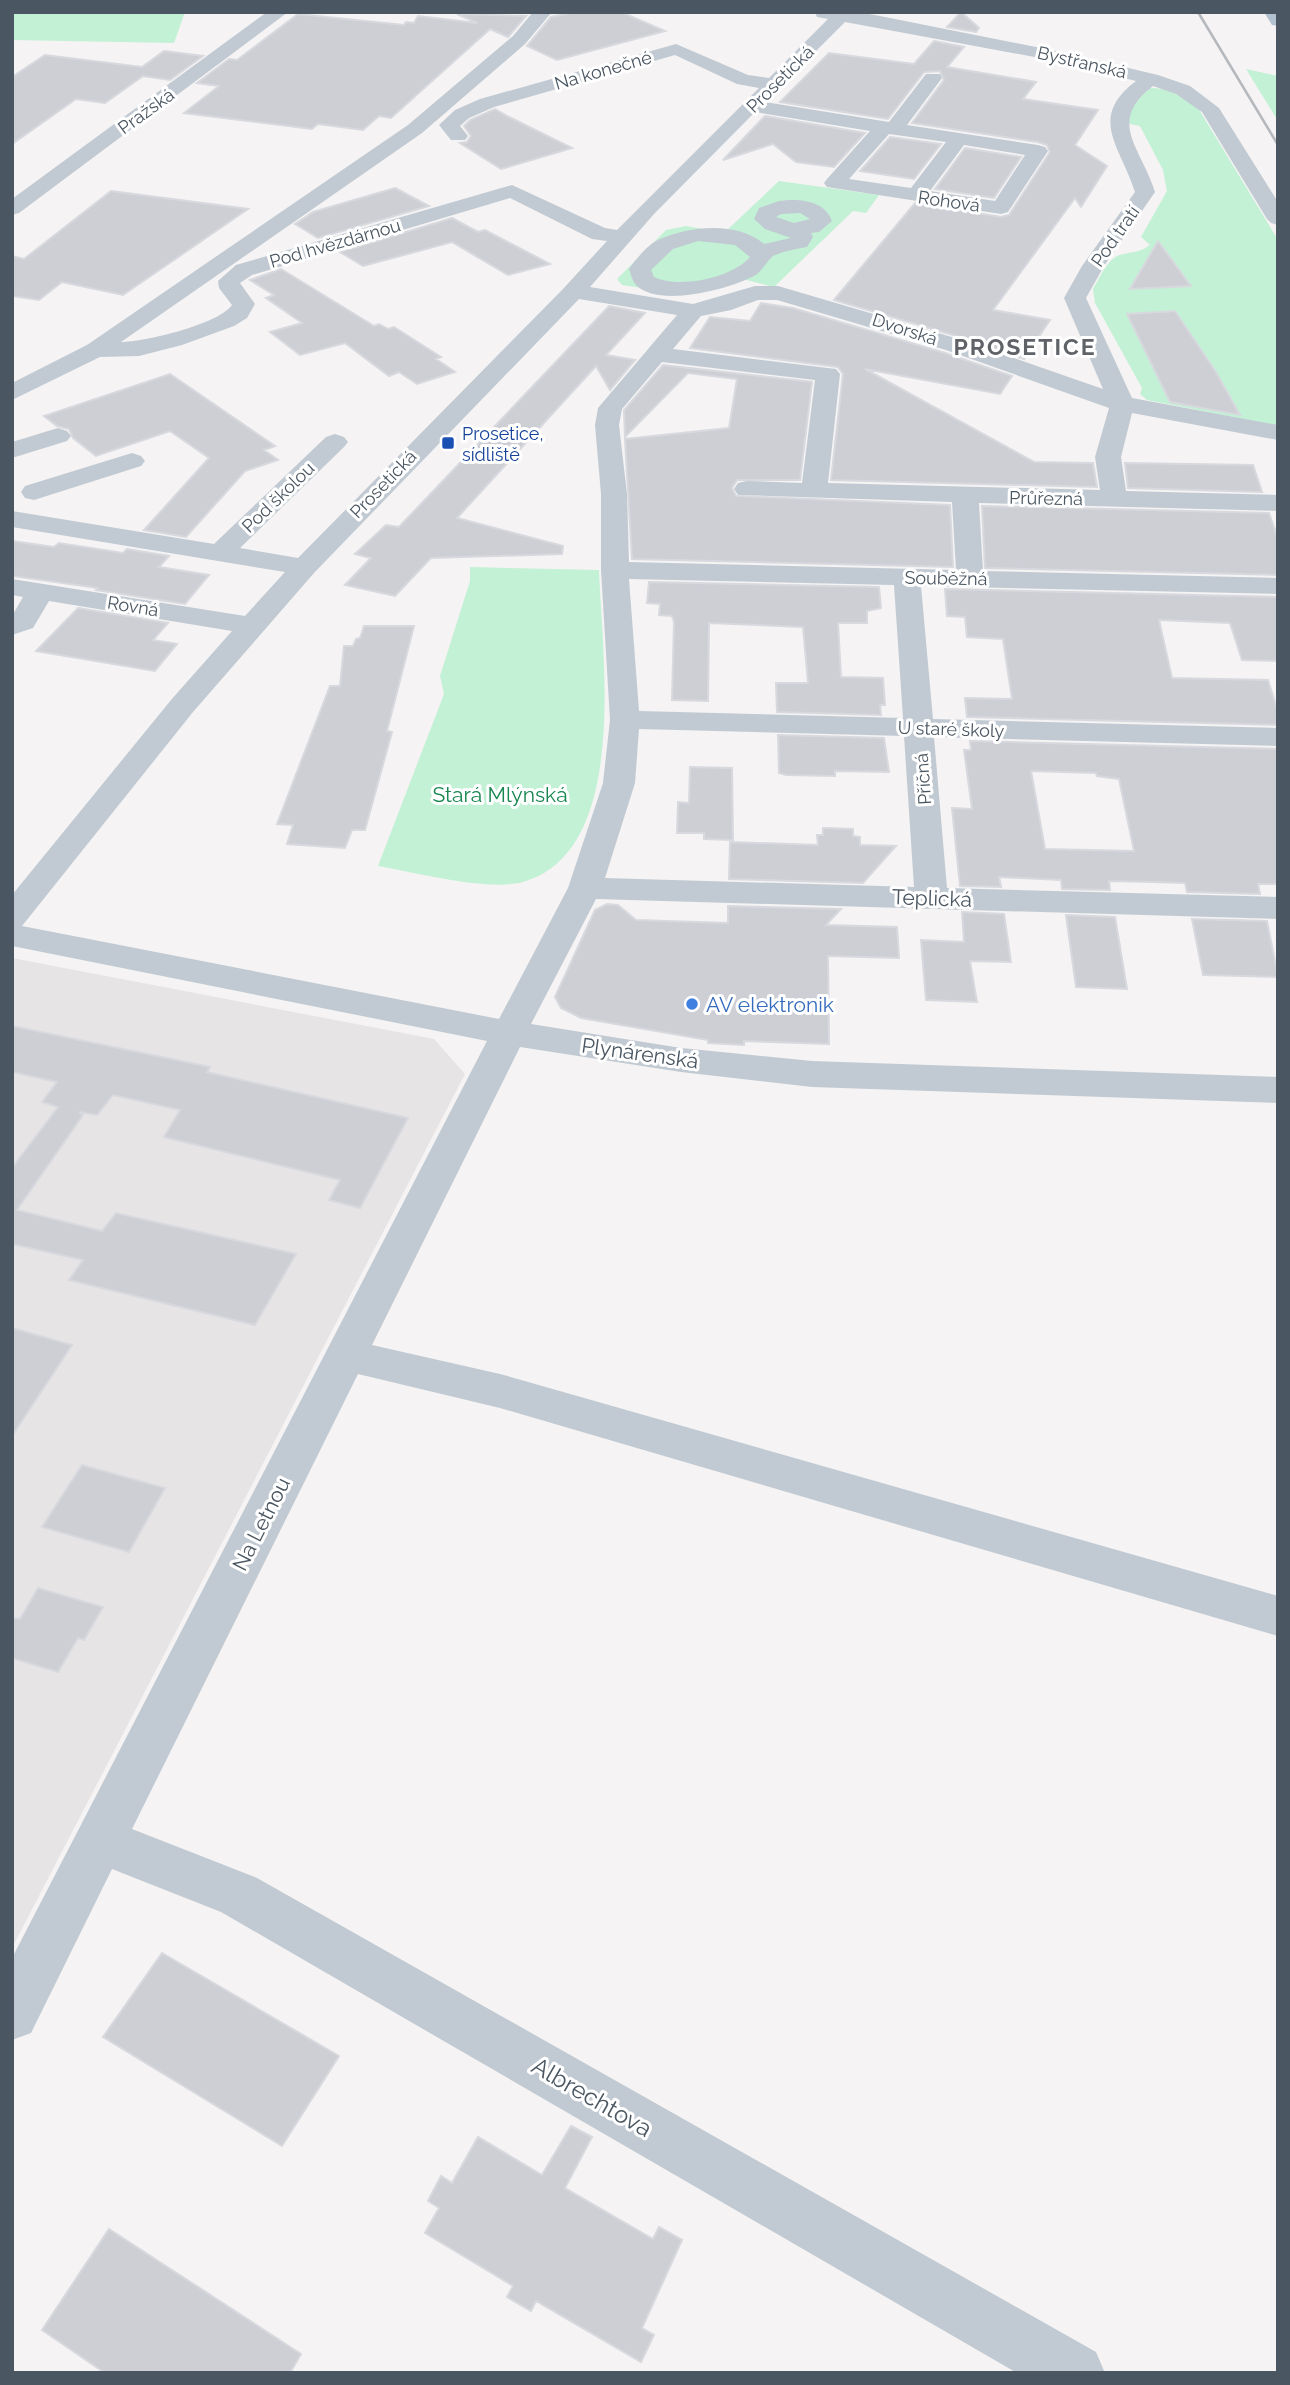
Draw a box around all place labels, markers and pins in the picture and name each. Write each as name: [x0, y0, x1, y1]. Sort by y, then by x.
place label: Prosetice, sídliště: [462, 423, 543, 465]
marker: Prosetice, sídliště: [440, 435, 456, 451]
place label: AV elektronik: [706, 992, 834, 1017]
marker: AV elektronik: [684, 996, 700, 1012]

